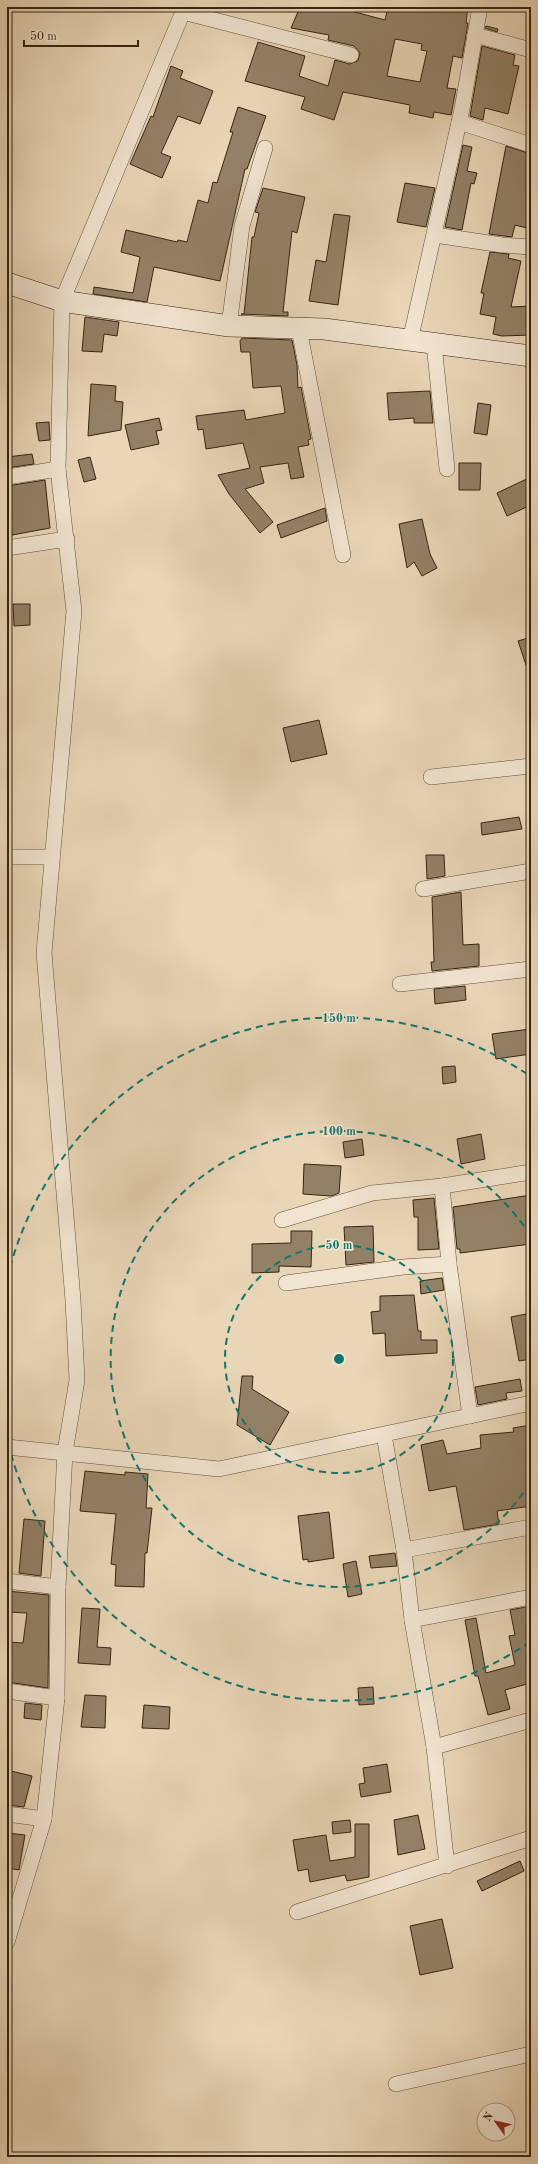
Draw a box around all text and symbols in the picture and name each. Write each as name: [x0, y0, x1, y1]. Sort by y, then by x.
scale bar: [24, 22, 138, 48]
text: 50 m: [30, 30, 57, 43]
text: 150 m: [322, 1012, 356, 1025]
text: 100 m: [322, 1126, 356, 1138]
text: 50 m: [326, 1239, 353, 1252]
centre of rings: [332, 1352, 346, 1366]
north arrow: [476, 2102, 516, 2142]
text: N: [482, 2110, 496, 2124]

